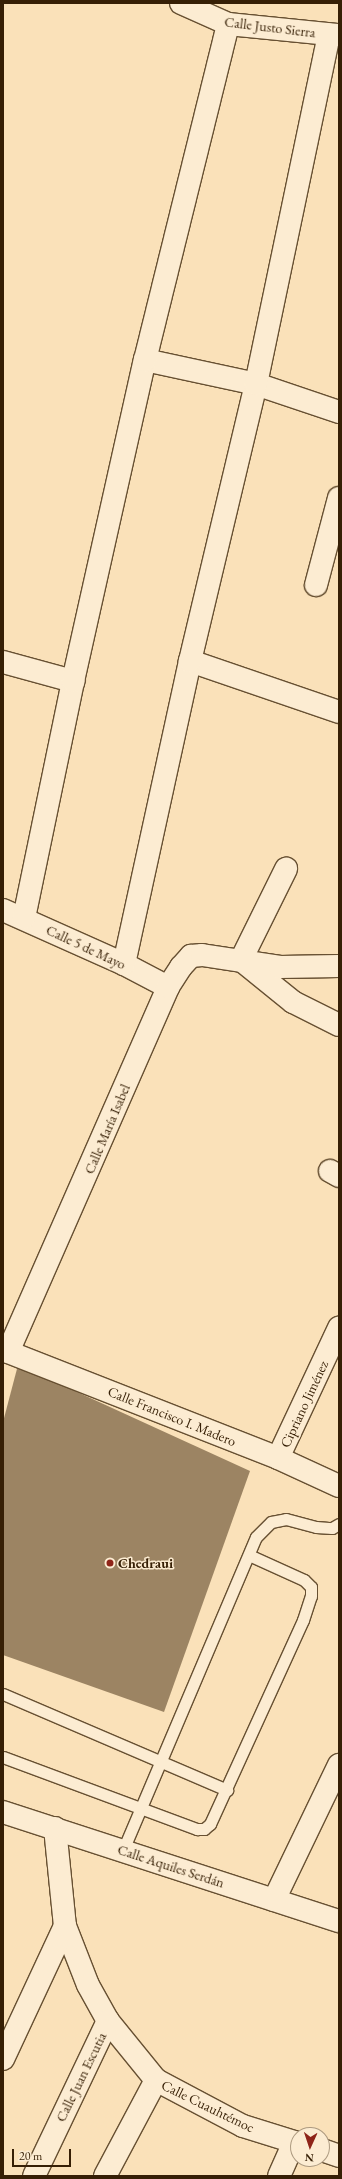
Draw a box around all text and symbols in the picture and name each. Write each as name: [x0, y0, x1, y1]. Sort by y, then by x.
street label: Calle Justo Sierra: [224, 13, 316, 41]
street label: Calle 5 de Mayo: [44, 921, 128, 973]
street label: Calle María Isabel: [81, 1082, 133, 1176]
street label: Cipriano Jiménez: [276, 1358, 332, 1450]
street label: Calle Francisco I. Madero: [105, 1383, 239, 1449]
place label: Chedraui: [118, 1555, 173, 1571]
marker: Chedraui: [105, 1558, 115, 1568]
street label: Calle Aquiles Serdán: [116, 1841, 226, 1891]
street label: Calle Juan Escutia: [52, 2030, 110, 2124]
street label: Calle Cuauhtémoc: [159, 2076, 257, 2136]
north arrow: [290, 2127, 330, 2167]
scale bar: [14, 2141, 73, 2167]
text: 20 m: [19, 2148, 42, 2164]
text: N: [305, 2151, 314, 2165]

